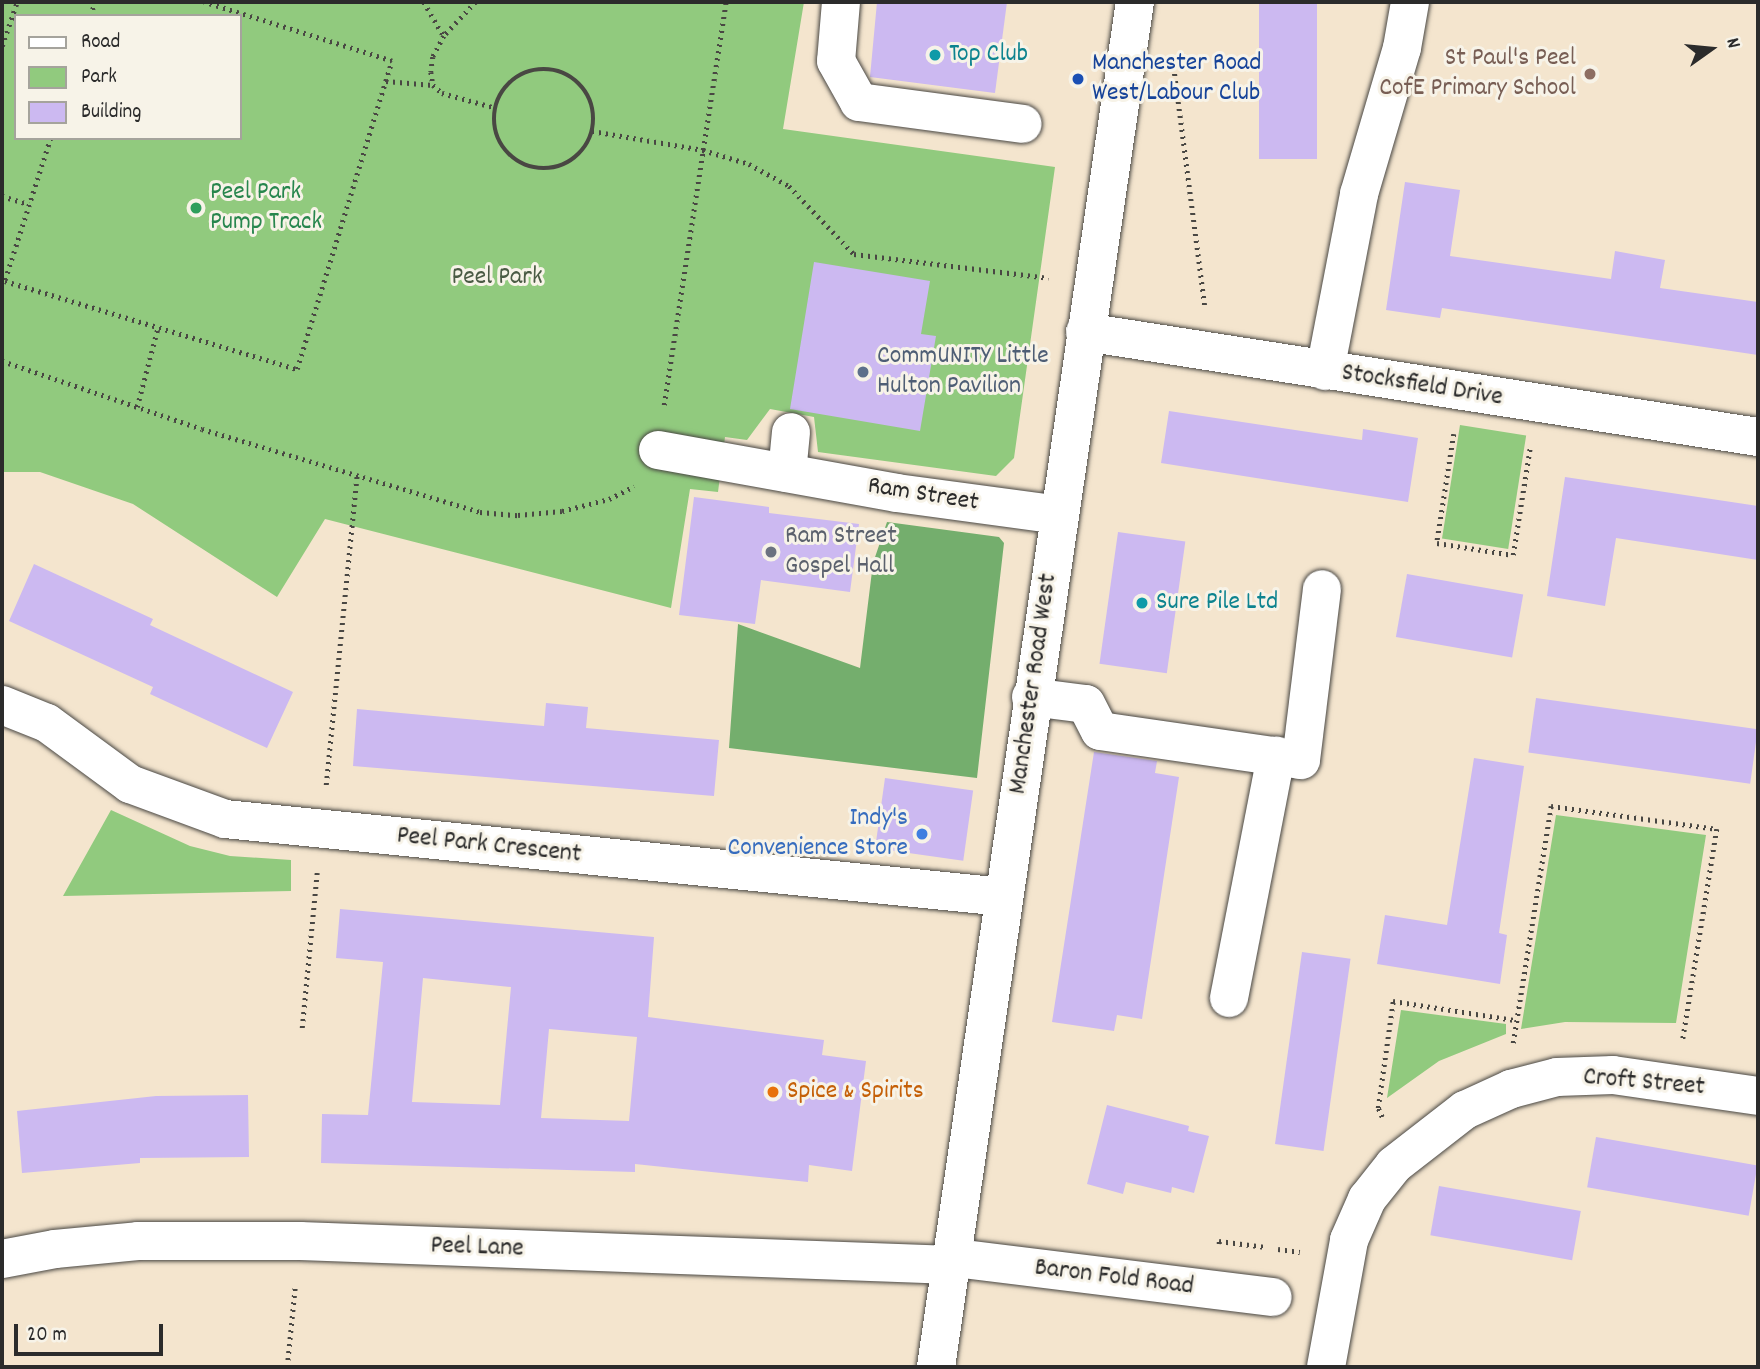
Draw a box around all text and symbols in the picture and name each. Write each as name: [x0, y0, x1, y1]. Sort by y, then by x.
legend: [14, 14, 242, 140]
north arrow: [1676, 14, 1746, 84]
text: Road: [81, 28, 120, 58]
text: N: [1718, 35, 1746, 51]
place label: Top Club: [949, 39, 1028, 71]
place label: St Paul's Peel CofE Primary School: [1379, 43, 1576, 104]
marker: Top Club: [927, 47, 943, 63]
place label: Manchester Road West/Labour Club: [1092, 48, 1261, 110]
text: Park: [81, 63, 117, 93]
marker: St Paul's Peel CofE Primary School: [1582, 66, 1598, 82]
marker: Manchester Road West/Labour Club: [1070, 71, 1086, 87]
text: Building: [81, 98, 141, 128]
place label: Peel Park Pump Track: [210, 177, 322, 238]
marker: Peel Park Pump Track: [188, 200, 204, 216]
park label: Peel Park: [451, 262, 543, 294]
place label: CommUNITY Little Hulton Pavilion: [877, 341, 1049, 402]
street label: Stocksfield Drive: [1339, 358, 1505, 414]
marker: CommUNITY Little Hulton Pavilion: [855, 364, 871, 380]
street label: Ram Street: [865, 471, 981, 519]
place label: Ram Street Gospel Hall: [785, 521, 897, 582]
marker: Ram Street Gospel Hall: [763, 544, 779, 560]
street label: Manchester Road West: [1003, 572, 1065, 796]
place label: Sure Pile Ltd: [1156, 587, 1278, 619]
marker: Sure Pile Ltd: [1134, 595, 1150, 611]
place label: Indy's Convenience Store: [728, 803, 908, 864]
street label: Peel Park Crescent: [395, 821, 583, 871]
marker: Indy's Convenience Store: [914, 826, 930, 842]
street label: Croft Street: [1582, 1062, 1706, 1104]
place label: Spice & Spirits: [787, 1076, 924, 1108]
marker: Spice & Spirits: [765, 1084, 781, 1100]
street label: Peel Lane: [430, 1231, 524, 1265]
street label: Baron Fold Road: [1033, 1253, 1195, 1303]
scale bar: [18, 1310, 166, 1354]
text: 20 m: [27, 1321, 67, 1351]

